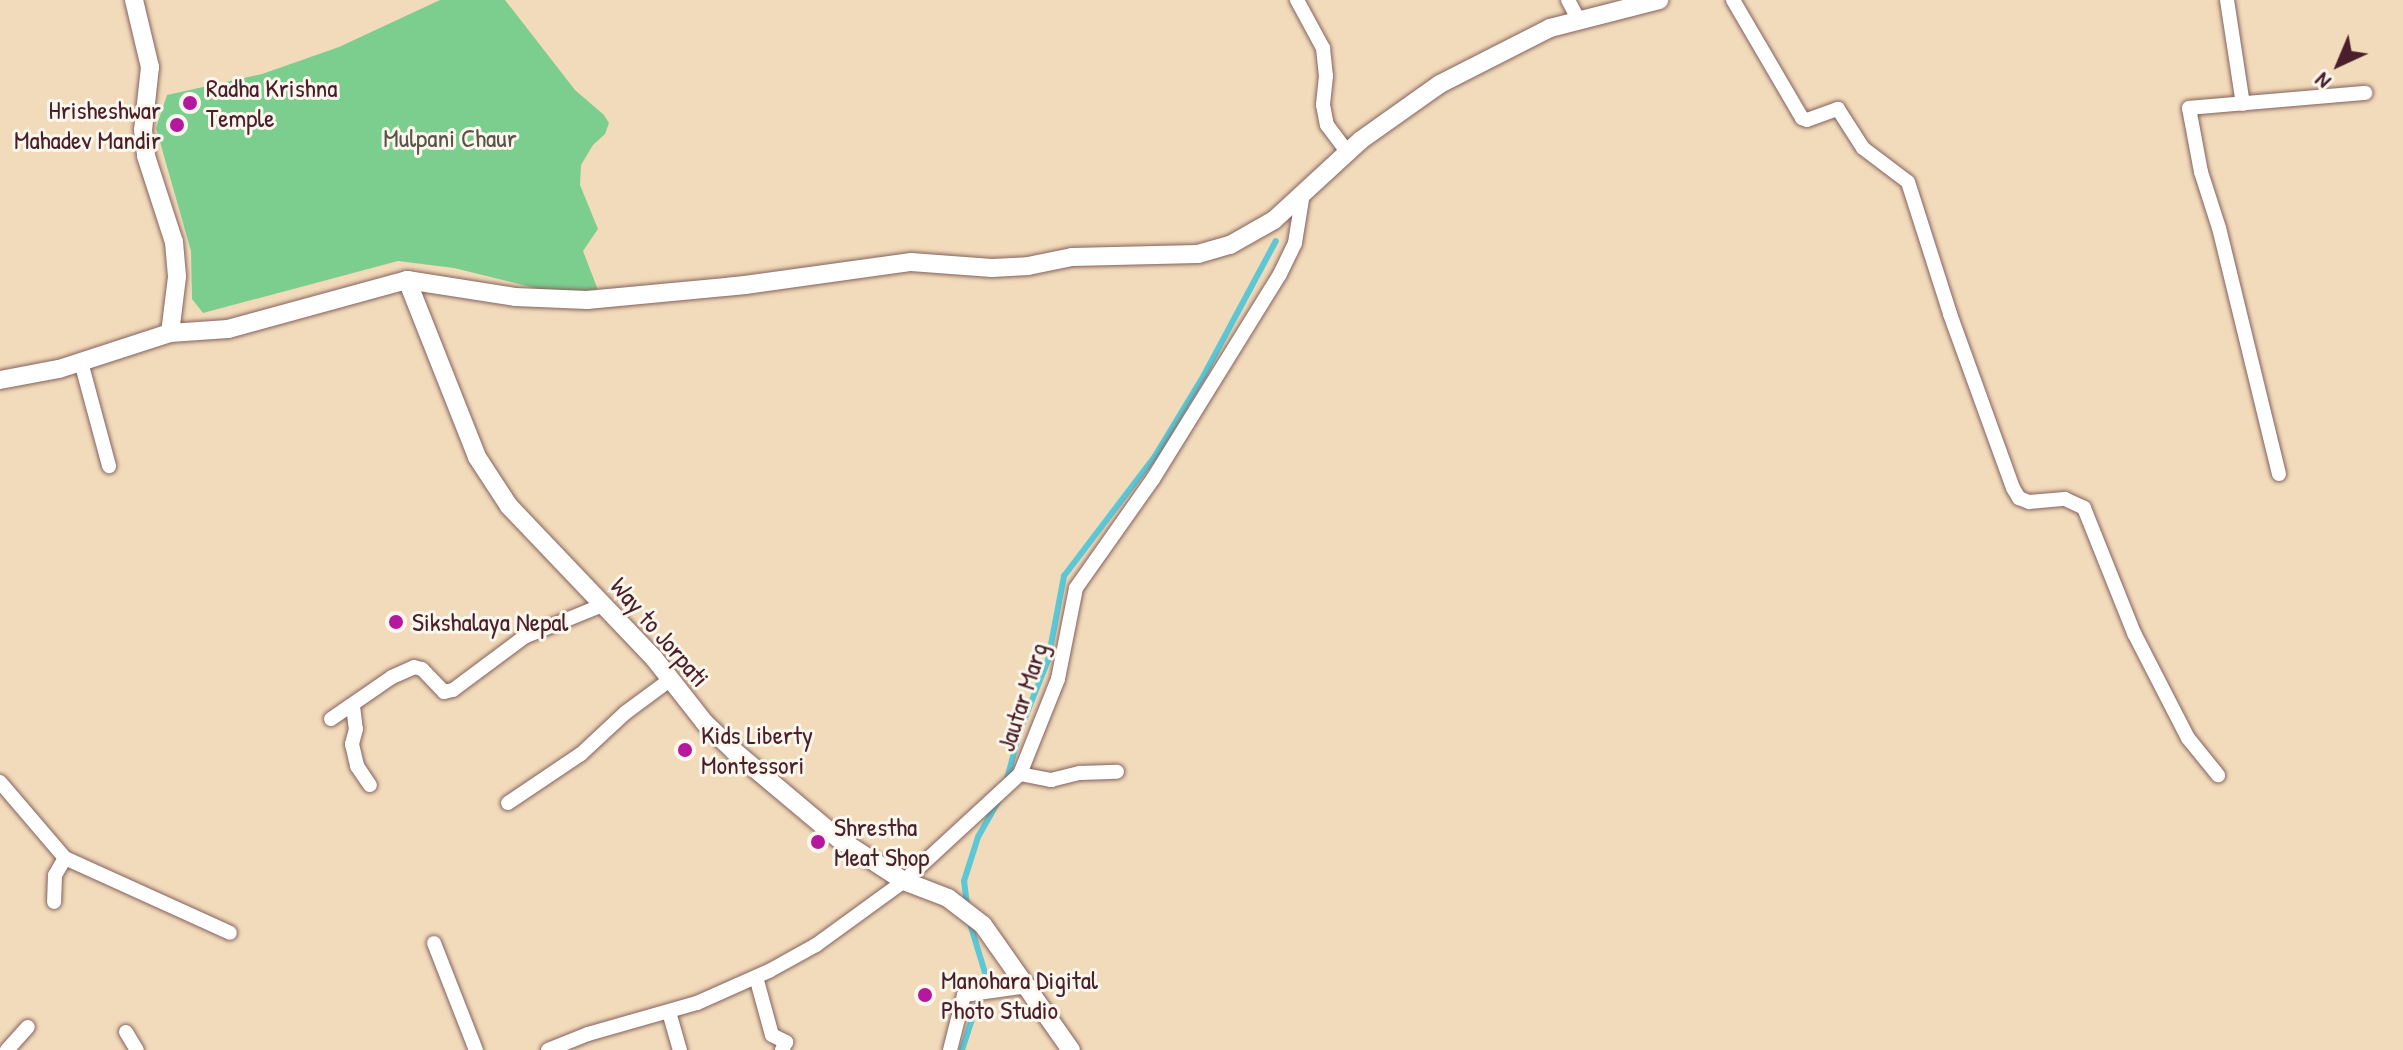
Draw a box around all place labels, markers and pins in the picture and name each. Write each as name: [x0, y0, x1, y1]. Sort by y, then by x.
place label: Radha Krishna Temple: [206, 72, 338, 134]
place label: Hrisheshwar Mahadev Mandir: [14, 94, 161, 156]
marker: Radha Krishna Temple: [181, 94, 199, 112]
marker: Hrisheshwar Mahadev Mandir: [168, 116, 186, 134]
place label: Sikshalaya Nepal: [412, 606, 568, 638]
marker: Sikshalaya Nepal: [387, 613, 405, 631]
place label: Kids Liberty Montessori: [701, 719, 813, 780]
marker: Kids Liberty Montessori: [676, 741, 694, 759]
place label: Shrestha Meat Shop: [834, 811, 929, 872]
marker: Shrestha Meat Shop: [809, 833, 827, 851]
place label: Manohara Digital Photo Studio: [941, 964, 1098, 1026]
marker: Manohara Digital Photo Studio: [916, 986, 934, 1004]

